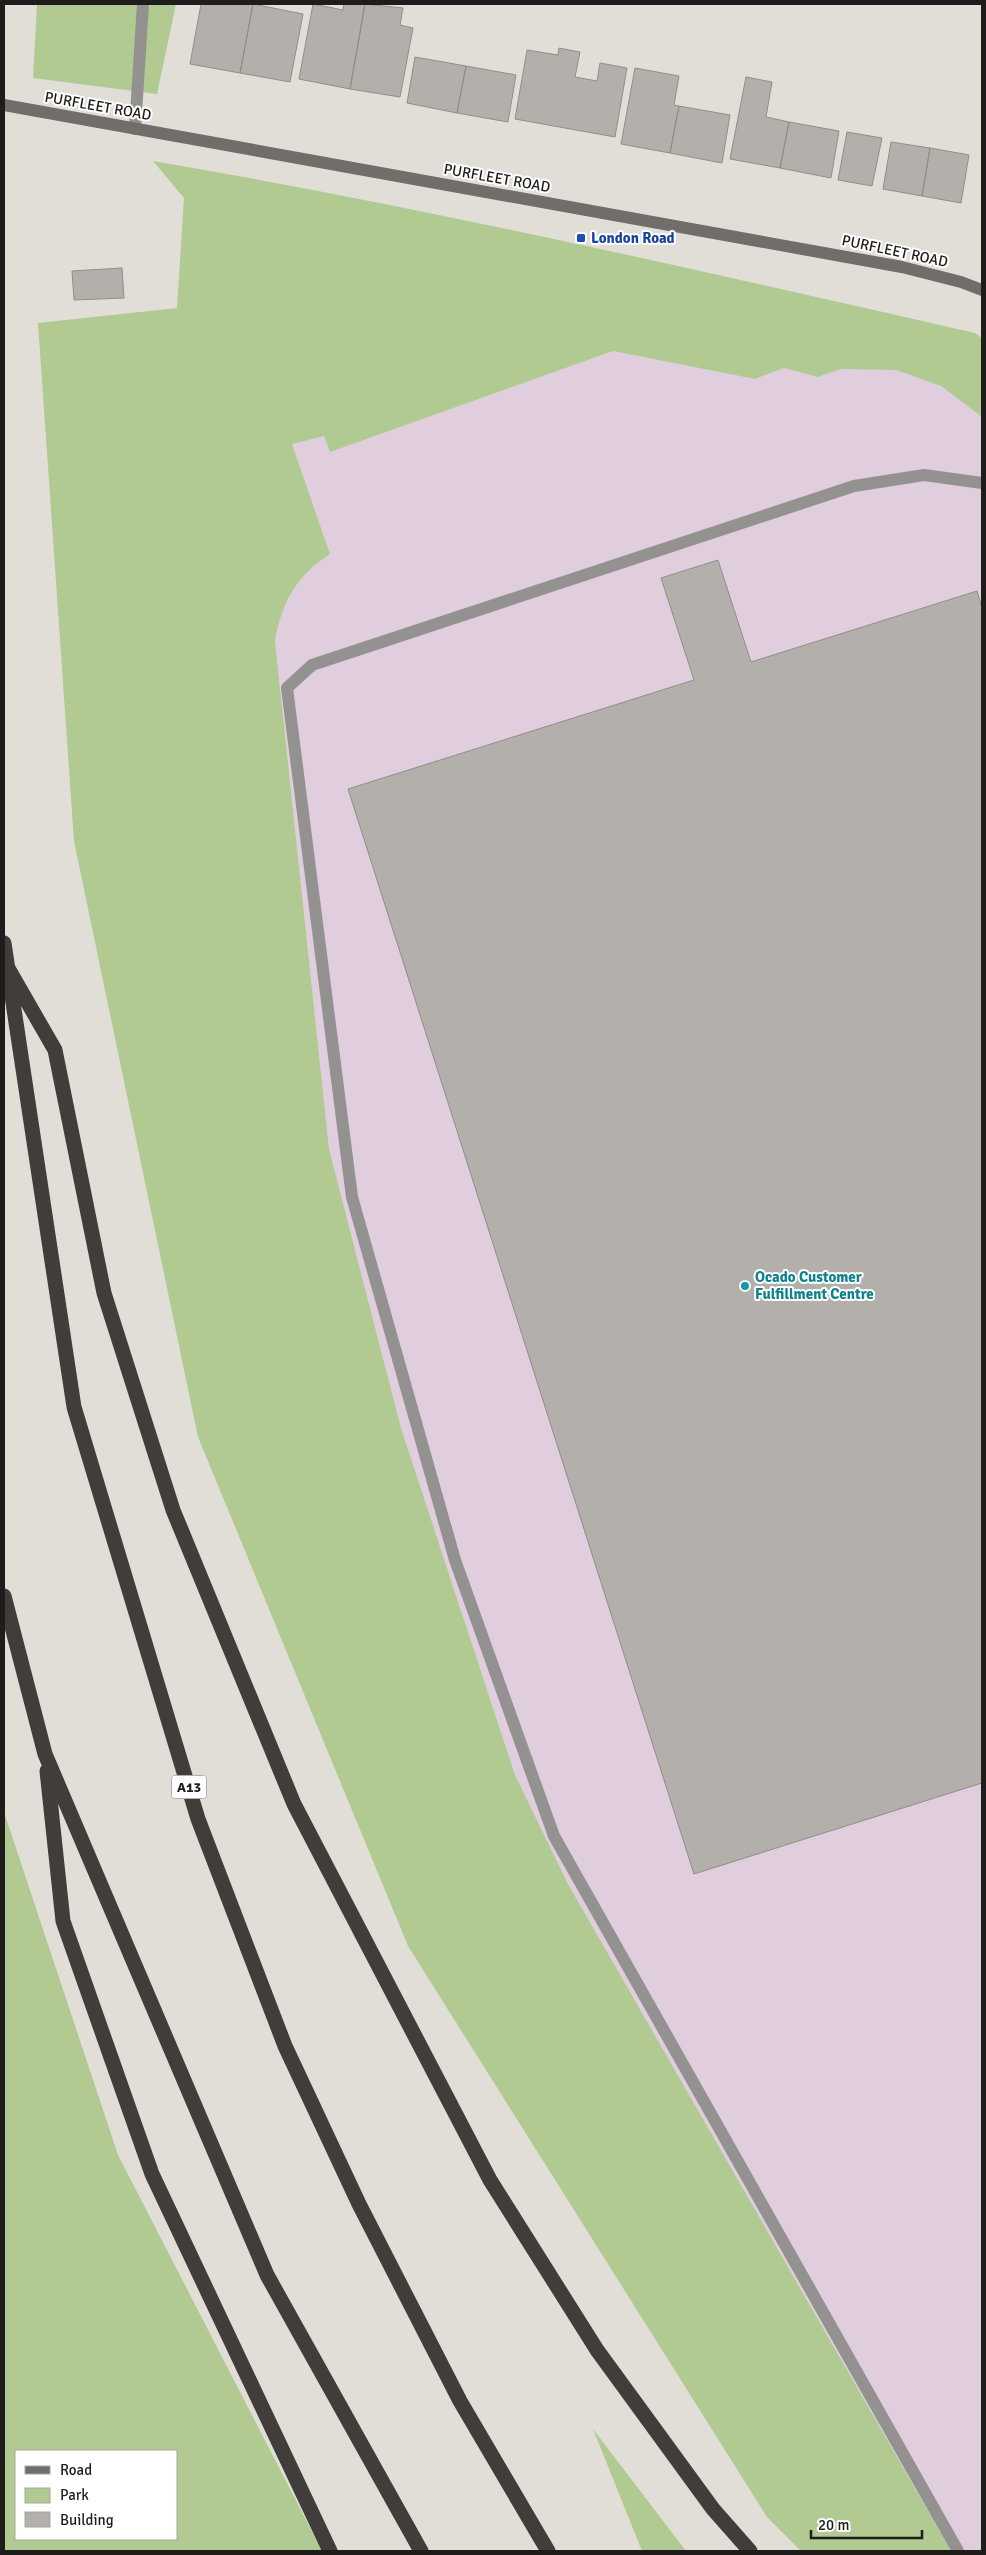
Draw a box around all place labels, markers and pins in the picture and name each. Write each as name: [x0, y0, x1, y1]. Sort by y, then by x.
place label: London Road: [591, 229, 675, 247]
marker: London Road: [575, 232, 587, 244]
place label: Ocado Customer Fulfillment Centre: [755, 1268, 874, 1303]
marker: Ocado Customer Fulfillment Centre: [739, 1280, 751, 1292]

